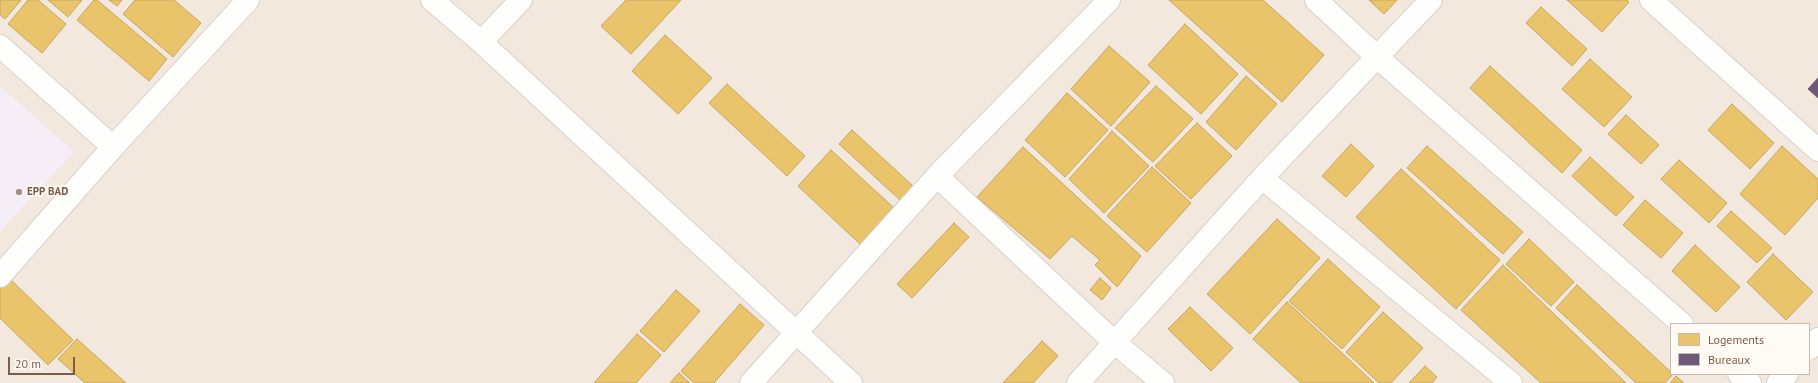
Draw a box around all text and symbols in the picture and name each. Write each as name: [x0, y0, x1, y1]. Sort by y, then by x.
place label: EPP BAD: [27, 185, 68, 199]
marker: EPP BAD: [14, 187, 24, 197]
legend: [1670, 323, 1810, 375]
text: Logements: [1708, 332, 1764, 347]
scale bar: [10, 349, 77, 375]
text: Bureaux: [1708, 352, 1750, 367]
text: 20 m: [15, 356, 41, 371]

